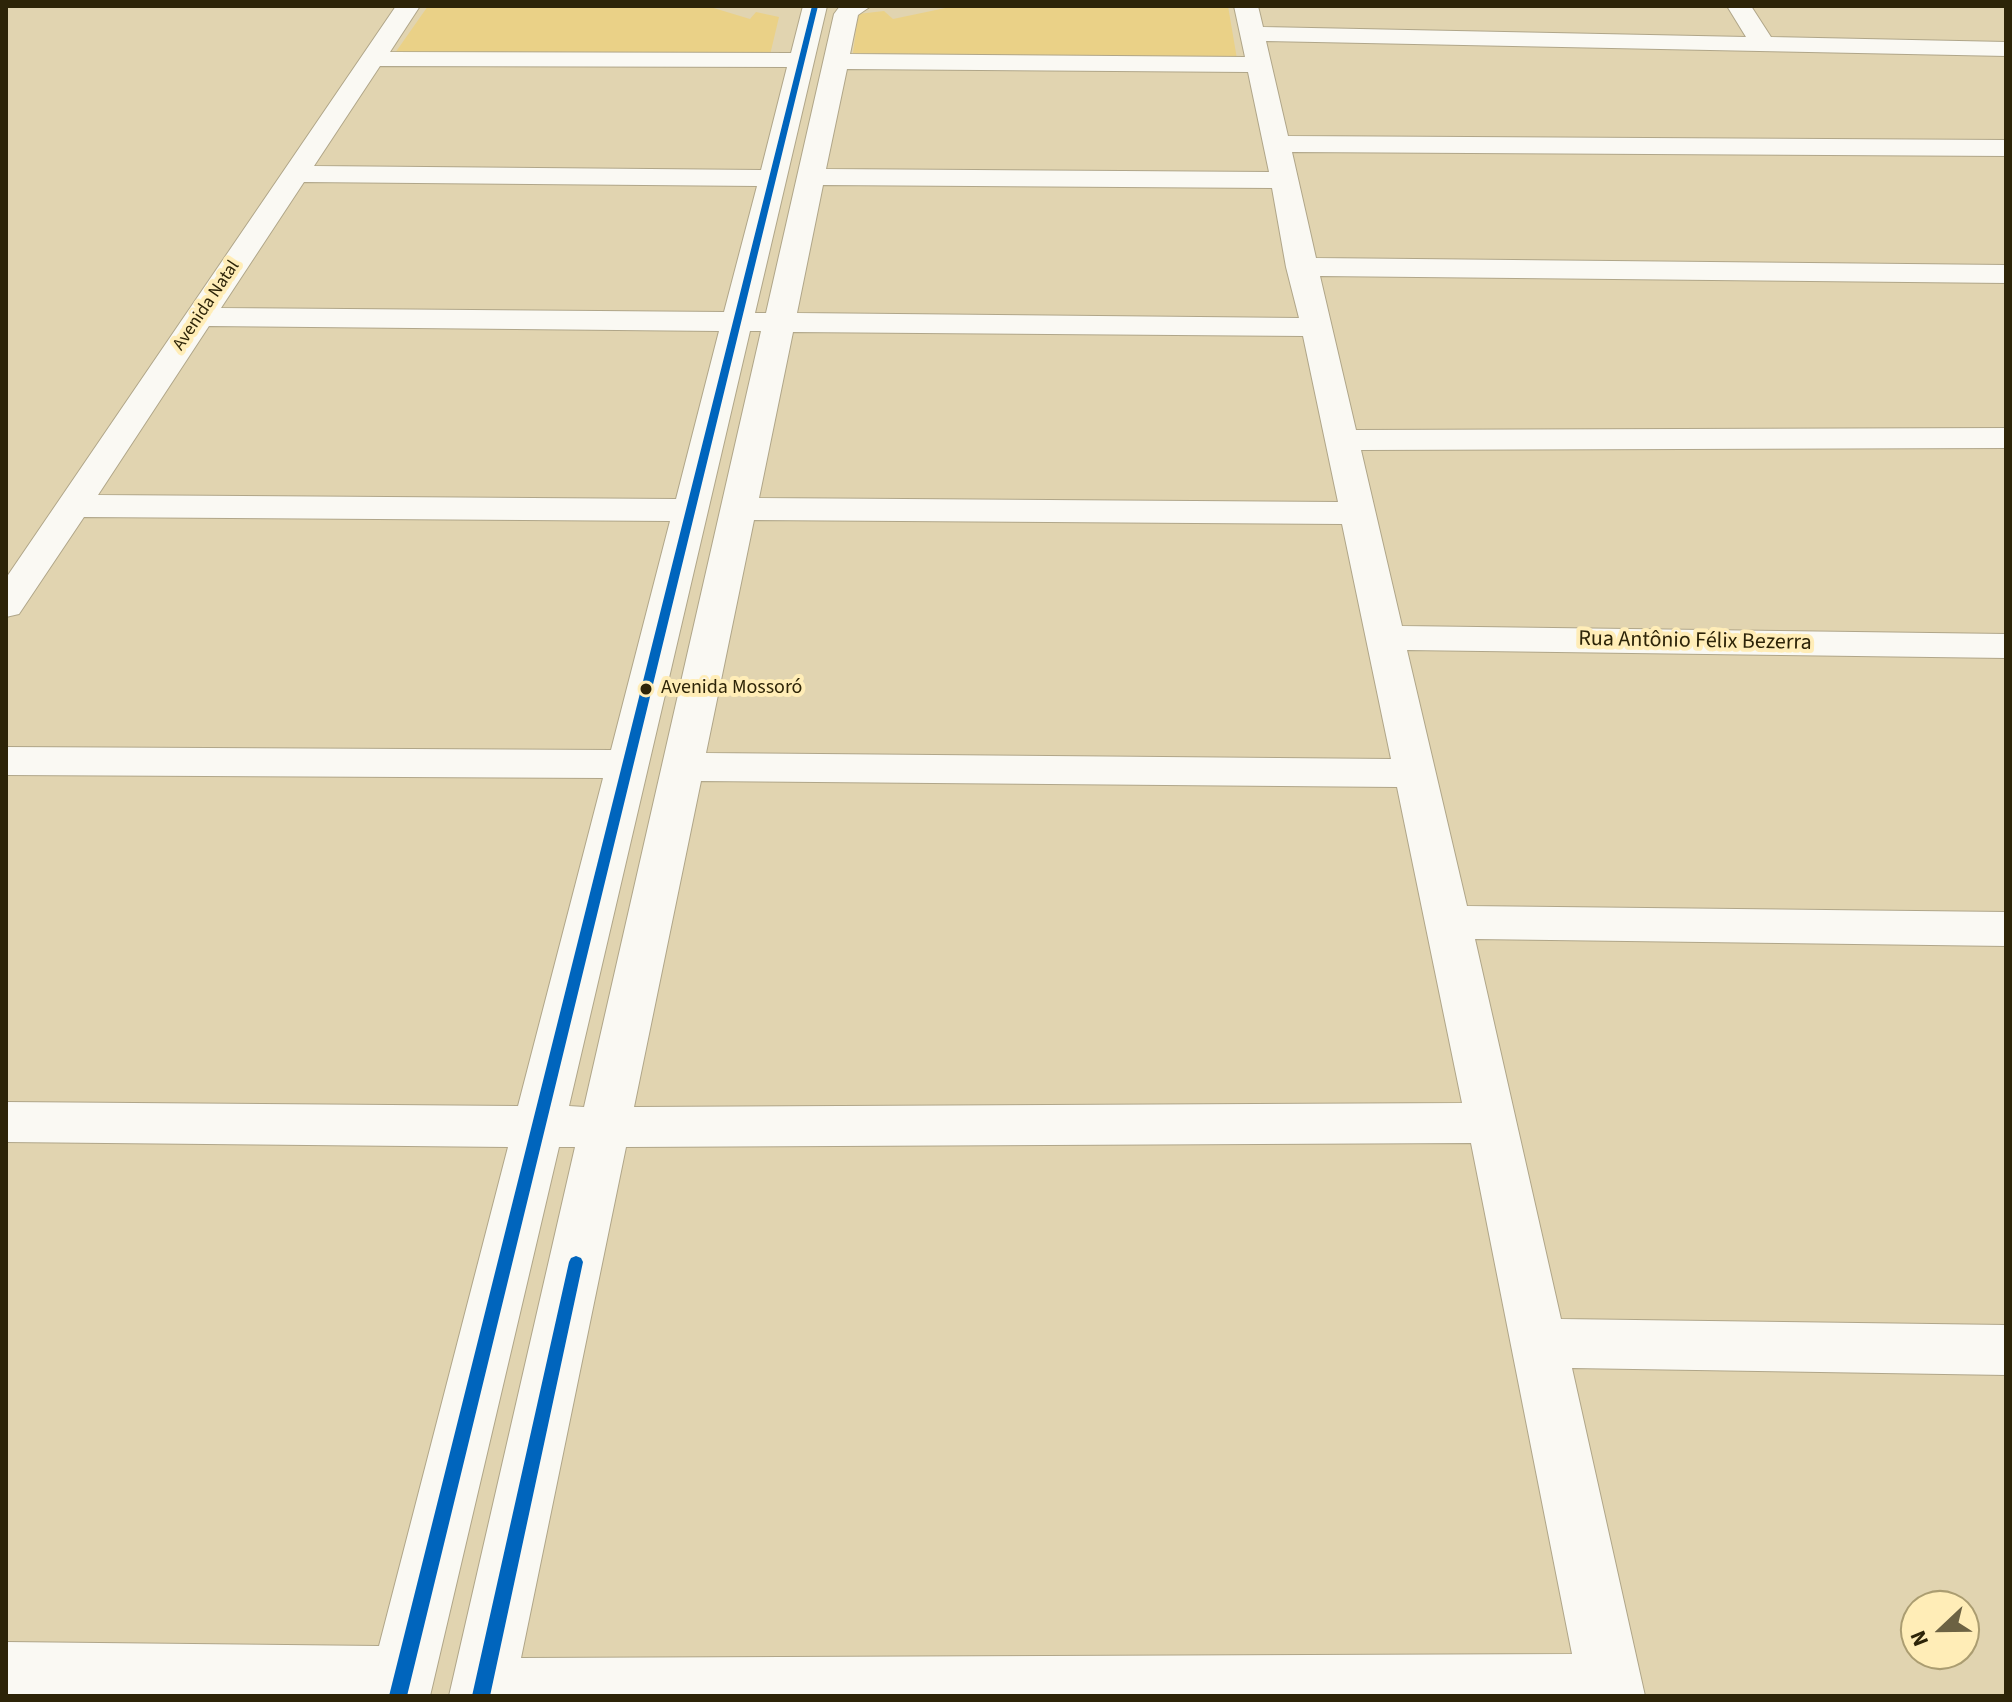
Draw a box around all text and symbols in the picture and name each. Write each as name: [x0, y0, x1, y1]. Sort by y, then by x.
street label: Avenida Natal: [169, 257, 245, 355]
street label: Rua Antônio Félix Bezerra: [1578, 627, 1812, 657]
place label: Avenida Mossoró: [661, 677, 802, 701]
marker: Avenida Mossoró: [638, 681, 654, 697]
north arrow: [1900, 1590, 1980, 1670]
text: N: [1902, 1625, 1937, 1651]

